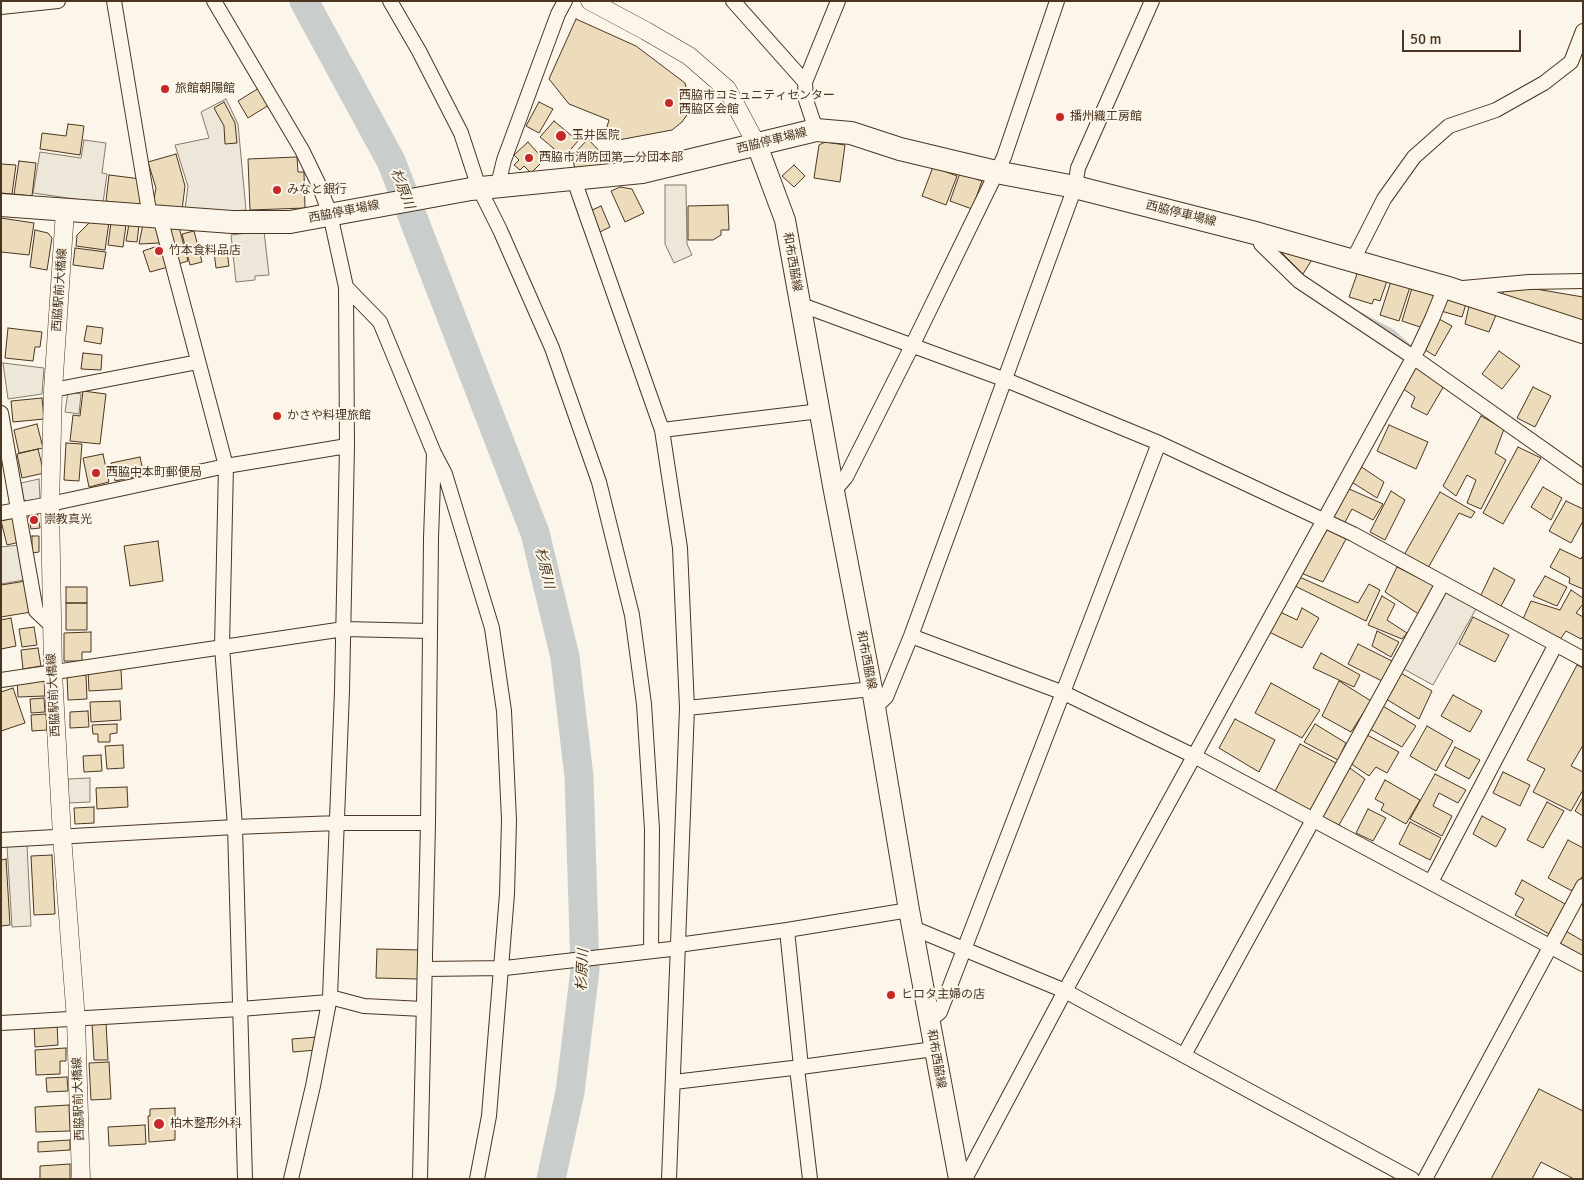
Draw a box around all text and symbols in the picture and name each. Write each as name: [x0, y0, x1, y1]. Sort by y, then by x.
scale bar: [1404, 20, 1523, 52]
text: 50 m: [1410, 30, 1441, 48]
place label: 旅館朝陽館: [175, 82, 235, 96]
marker: 旅館朝陽館: [159, 83, 171, 95]
place label: 西脇市コミュニティセンター 西脇区会館: [679, 89, 835, 117]
marker: 西脇市コミュニティセンター 西脇区会館: [663, 97, 675, 109]
place label: 播州織工房館: [1070, 110, 1142, 124]
marker: 播州織工房館: [1054, 111, 1066, 123]
street label: 西脇停車場線: [735, 125, 809, 157]
marker: 玉井医院: [554, 129, 568, 143]
place label: 玉井医院: [572, 129, 620, 143]
place label: 西脇市消防団第一分団本部: [539, 151, 683, 165]
marker: 西脇市消防団第一分団本部: [523, 152, 535, 164]
water label: 杉原川: [387, 166, 417, 212]
place label: みなと銀行: [287, 183, 347, 197]
marker: みなと銀行: [271, 184, 283, 196]
street label: 西脇停車場線: [307, 198, 381, 226]
street label: 西脇停車場線: [1144, 198, 1218, 230]
street label: 和布西脇線: [780, 231, 804, 293]
place label: 竹本食料品店: [169, 244, 241, 258]
marker: 竹本食料品店: [153, 245, 165, 257]
street label: 西脇駅前大橋線: [50, 248, 70, 332]
place label: かさや料理旅館: [287, 409, 371, 423]
marker: かさや料理旅館: [271, 410, 283, 422]
place label: 西脇中本町郵便局: [106, 466, 202, 480]
marker: 西脇中本町郵便局: [90, 467, 102, 479]
place label: 崇教真光: [44, 513, 92, 527]
marker: 崇教真光: [28, 514, 40, 526]
water label: 杉原川: [531, 546, 557, 590]
street label: 和布西脇線: [853, 629, 879, 691]
street label: 西脇駅前大橋線: [45, 653, 63, 737]
water label: 杉原川: [574, 949, 592, 991]
place label: ヒロタ主婦の店: [901, 988, 985, 1002]
marker: ヒロタ主婦の店: [885, 989, 897, 1001]
street label: 和布西脇線: [924, 1028, 948, 1090]
street label: 西脇駅前大橋線: [70, 1057, 88, 1141]
marker: 柏木整形外科: [152, 1117, 166, 1131]
place label: 柏木整形外科: [170, 1117, 242, 1131]

